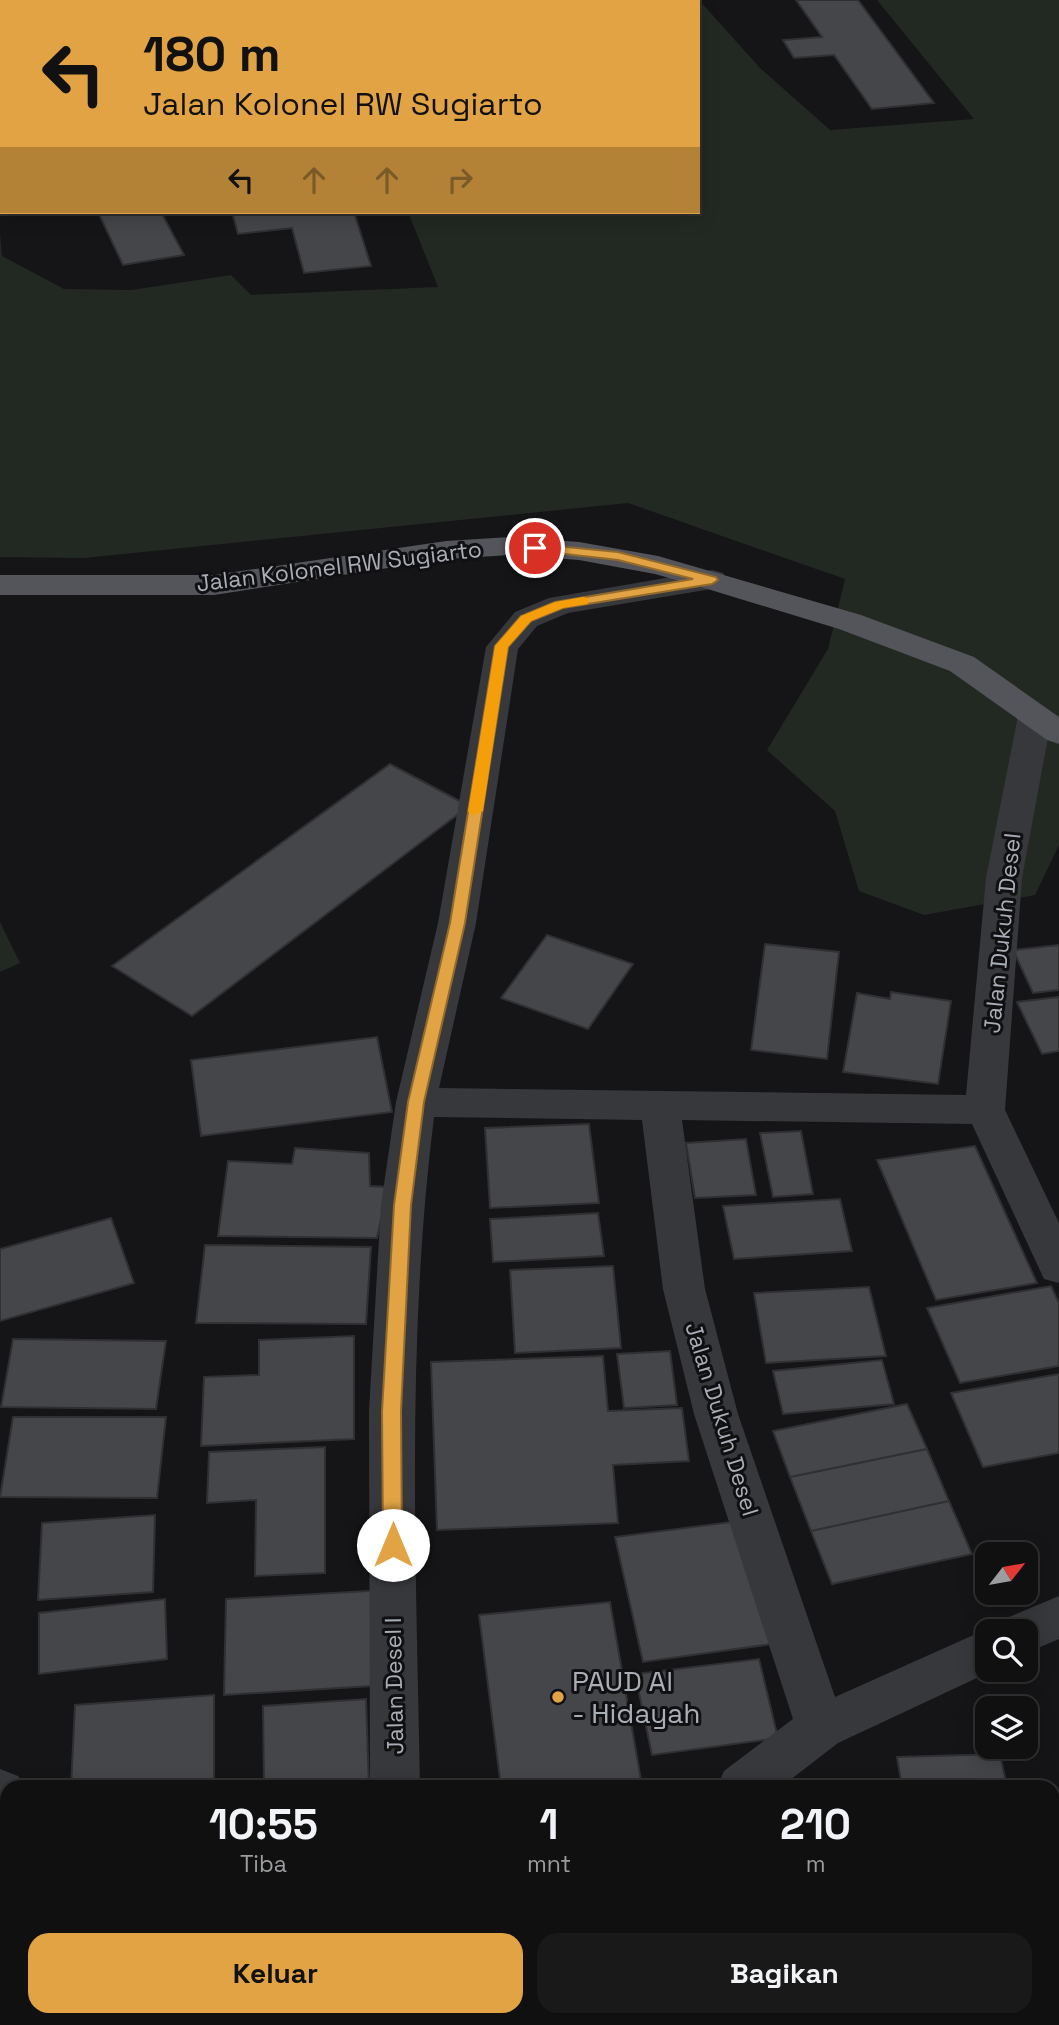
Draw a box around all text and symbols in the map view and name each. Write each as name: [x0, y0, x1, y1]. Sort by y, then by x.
text: 180 m: [143, 23, 281, 85]
icon: left: [28, 28, 119, 119]
text: Jalan Kolonel RW Sugiarto: [143, 84, 543, 124]
icon: left: [222, 161, 260, 199]
icon: ahead: [295, 161, 333, 199]
icon: ahead: [368, 161, 406, 199]
icon: right: [441, 161, 479, 199]
pin: [505, 518, 565, 578]
icon: arrive: [516, 529, 554, 567]
street label: Jalan Kolonel RW Sugiarto: [195, 534, 483, 598]
street label: Jalan Dukuh Desel: [977, 831, 1027, 1035]
street label: Jalan Dukuh Desel: [678, 1318, 766, 1520]
position arrow: [356, 1508, 430, 1582]
north arrow: [975, 1542, 1038, 1605]
map controls: [975, 1542, 1038, 1759]
street label: Jalan Desel I: [378, 1617, 410, 1755]
button: search: [975, 1619, 1038, 1682]
place label: PAUD Al - Hidayah: [572, 1663, 701, 1731]
marker: PAUD Al - Hidayah: [550, 1689, 566, 1705]
button: layers: [975, 1696, 1038, 1759]
text: 10:55: [209, 1798, 318, 1851]
text: 1: [539, 1798, 558, 1851]
text: 210: [780, 1798, 851, 1851]
text: Tiba: [240, 1849, 287, 1879]
text: mnt: [527, 1849, 571, 1879]
text: m: [806, 1849, 825, 1879]
button: Keluar: [28, 1933, 523, 2013]
button: Bagikan: [537, 1933, 1032, 2013]

